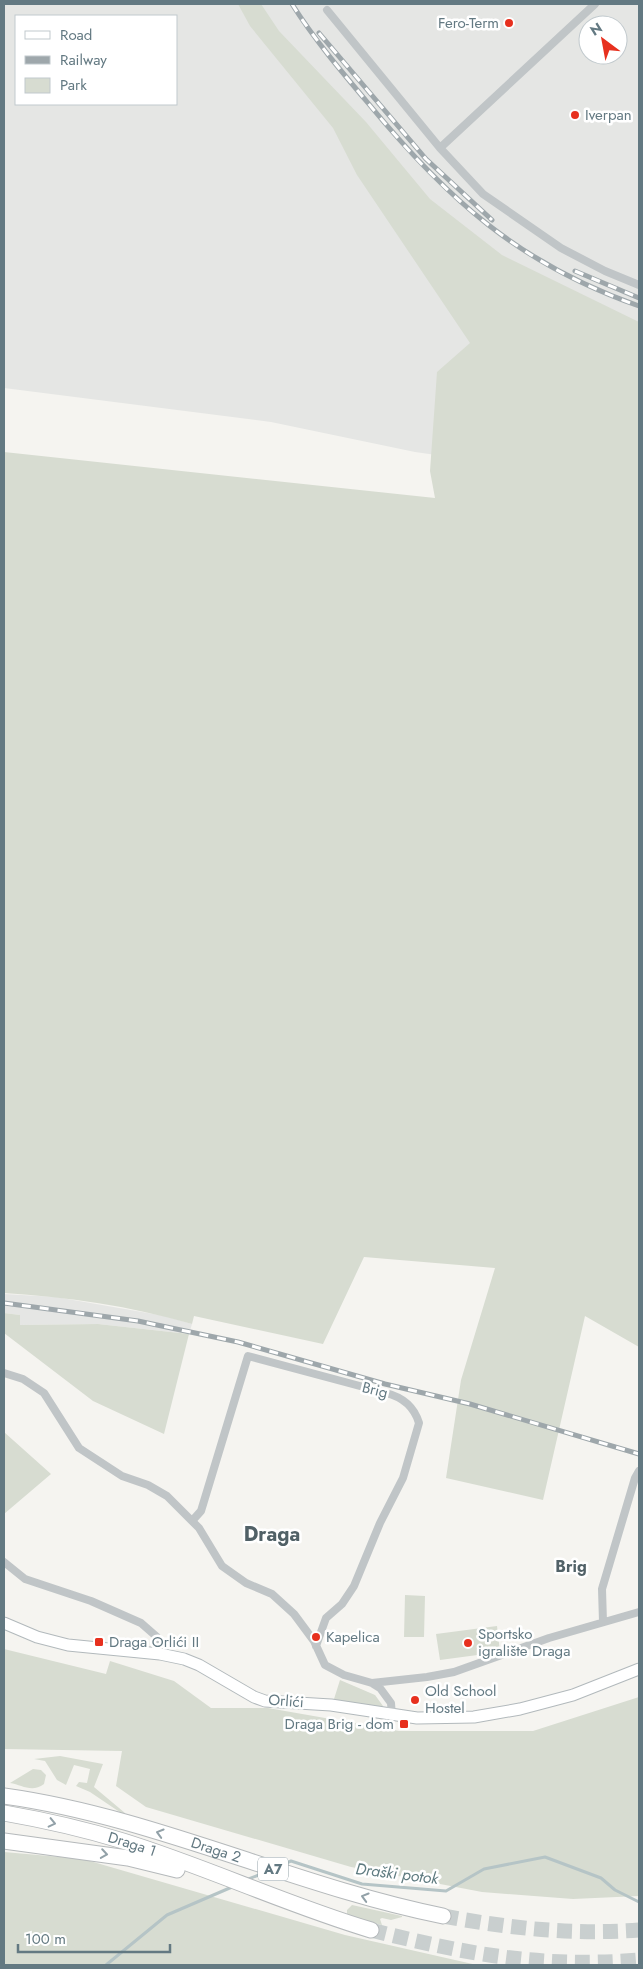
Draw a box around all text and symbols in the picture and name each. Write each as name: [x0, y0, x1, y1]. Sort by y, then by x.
place label: Fero-Term: [438, 12, 499, 34]
legend: [15, 15, 178, 105]
north arrow: [578, 15, 628, 65]
marker: Fero-Term: [503, 17, 515, 29]
text: N: [586, 18, 606, 40]
text: Road: [60, 24, 92, 46]
text: Railway: [60, 49, 107, 71]
text: Park: [60, 74, 87, 96]
place label: Iverpan: [585, 104, 632, 126]
marker: Iverpan: [569, 109, 581, 121]
street label: Brig: [360, 1376, 390, 1404]
district label: Draga: [244, 1520, 300, 1549]
district label: Brig: [555, 1555, 587, 1578]
place label: Sportsko igralište Draga: [478, 1623, 570, 1662]
place label: Kapelica: [326, 1626, 380, 1648]
place label: Draga Orlići II: [109, 1631, 199, 1653]
marker: Kapelica: [310, 1631, 322, 1643]
marker: Draga Orlići II: [93, 1636, 105, 1648]
marker: Sportsko igralište Draga: [462, 1637, 474, 1649]
place label: Old School Hostel: [425, 1680, 496, 1719]
street label: Orlići: [268, 1689, 304, 1713]
marker: Old School Hostel: [409, 1694, 421, 1706]
place label: Draga Brig - dom: [285, 1713, 394, 1735]
marker: Draga Brig - dom: [398, 1718, 410, 1730]
one-way arrow: [47, 1817, 56, 1828]
street label: Draga 1: [105, 1826, 159, 1862]
one-way arrow: [157, 1829, 165, 1839]
street label: Draga 2: [188, 1832, 244, 1868]
one-way arrow: [100, 1848, 109, 1858]
water label: Draški potok: [354, 1857, 441, 1890]
road number: A7: [258, 1858, 288, 1880]
one-way arrow: [362, 1893, 370, 1903]
scale bar: [18, 1922, 170, 1954]
text: 100 m: [25, 1928, 66, 1950]

